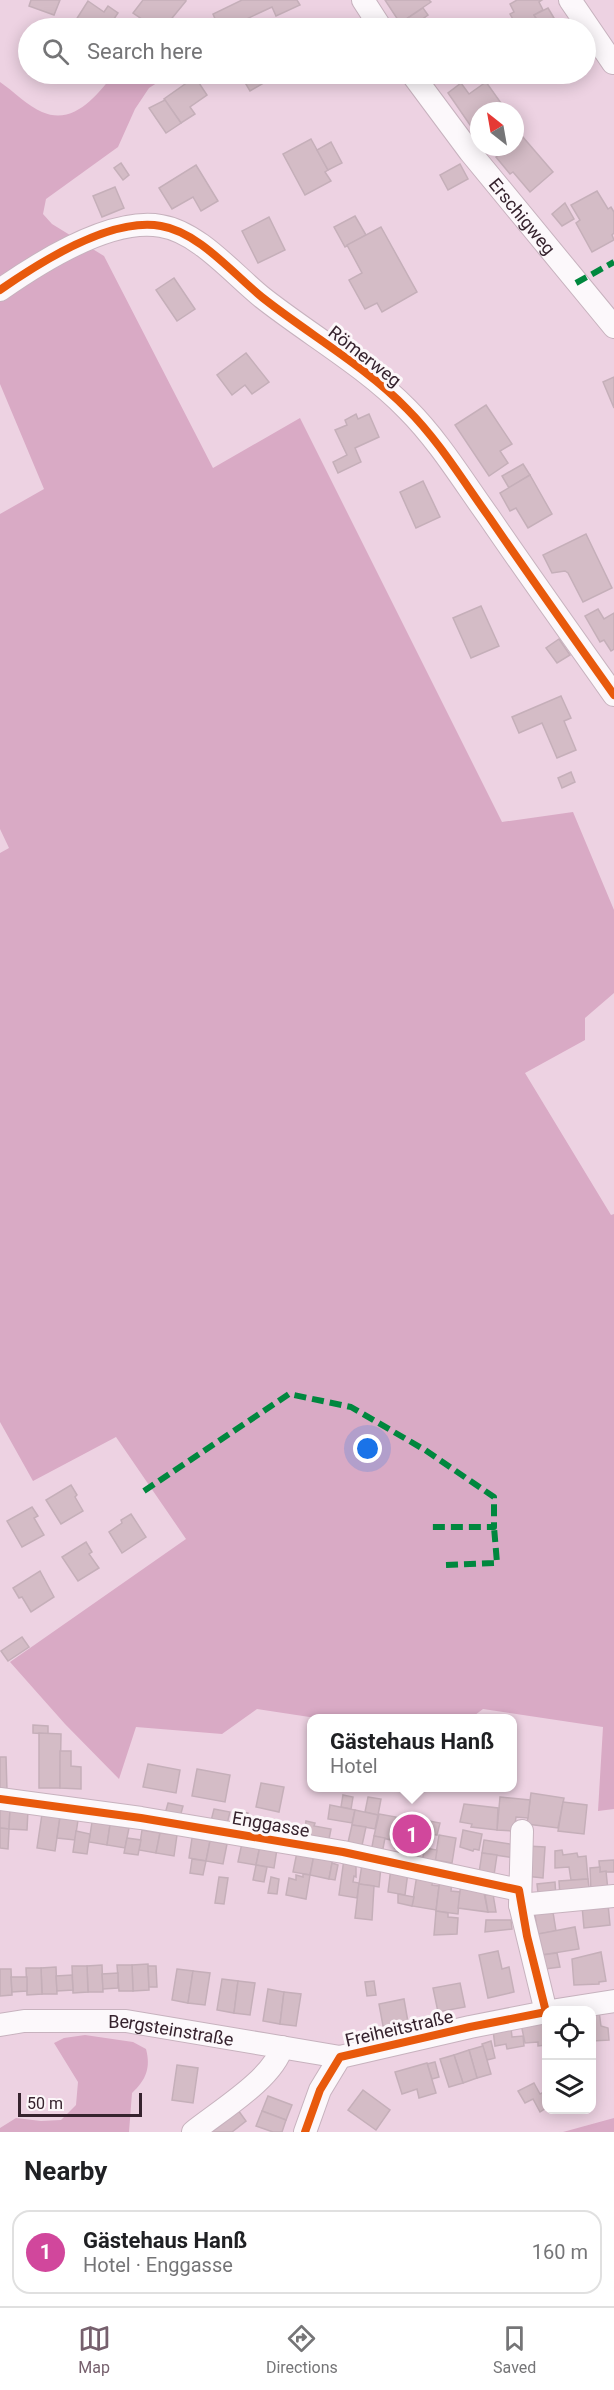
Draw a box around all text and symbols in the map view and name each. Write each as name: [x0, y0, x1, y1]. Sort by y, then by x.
search box: [18, 18, 596, 84]
icon: search: [39, 35, 72, 68]
text: Search here: [87, 39, 203, 64]
north arrow: [470, 102, 524, 156]
street label: Erschigweg: [485, 173, 560, 258]
street label: Römerweg: [325, 321, 405, 391]
your location: [353, 1434, 382, 1463]
popup: [307, 1714, 517, 1792]
text: Gästehaus Hanß: [330, 1729, 494, 1754]
text: Hotel: [330, 1754, 378, 1778]
street label: Enggasse: [231, 1807, 311, 1841]
pin: 1: [392, 1812, 432, 1856]
street label: Freiheitstraße: [343, 2005, 455, 2051]
map controls: [542, 2006, 596, 2114]
button: locate: [542, 2006, 596, 2060]
street label: Bergsteinstraße: [108, 2011, 235, 2049]
button: layers: [542, 2060, 596, 2114]
scale bar: [18, 2090, 142, 2118]
text: 50 m: [27, 2094, 63, 2113]
text: Nearby: [24, 2156, 107, 2186]
text: Gästehaus Hanß: [83, 2228, 247, 2253]
text: 1: [40, 2240, 51, 2264]
text: 160 m: [532, 2240, 588, 2264]
text: Hotel · Enggasse: [83, 2253, 233, 2277]
tab: Map: [78, 2322, 111, 2377]
tab: Directions: [266, 2322, 338, 2377]
tab: Saved: [493, 2322, 536, 2377]

